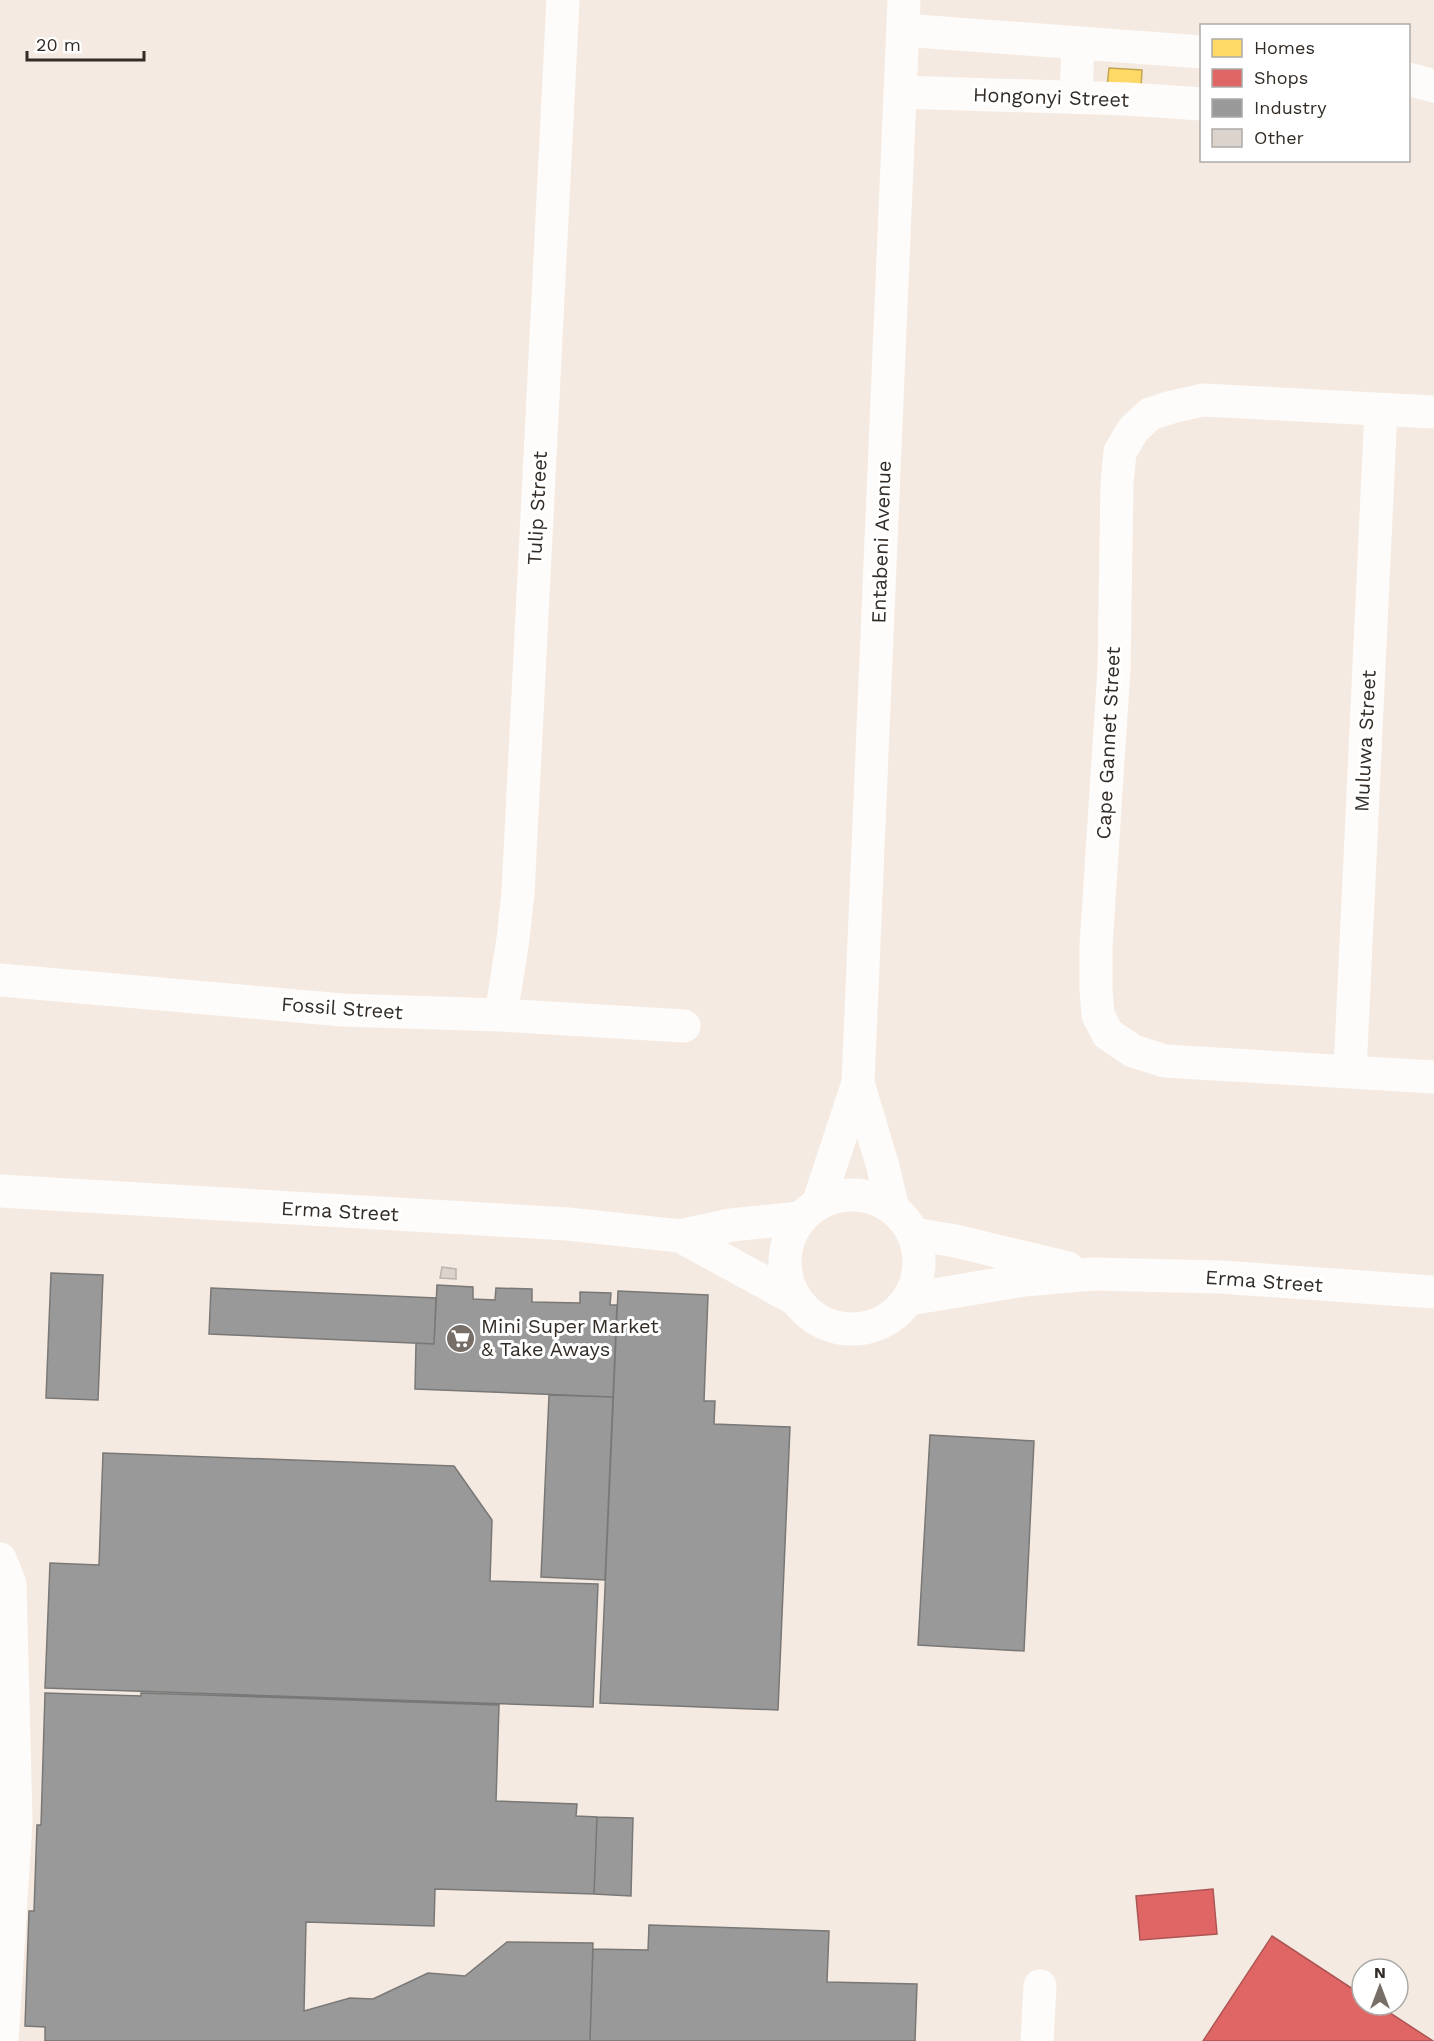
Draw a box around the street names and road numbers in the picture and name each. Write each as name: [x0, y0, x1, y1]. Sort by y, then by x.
street label: Hongonyi Street: [972, 82, 1130, 112]
street label: Tulip Street: [522, 450, 552, 566]
street label: Entabeni Avenue: [866, 460, 896, 624]
street label: Cape Gannet Street: [1091, 645, 1125, 840]
street label: Muluwa Street: [1349, 669, 1381, 813]
street label: Fossil Street: [280, 992, 404, 1024]
street label: Erma Street: [281, 1196, 400, 1226]
street label: Erma Street: [1204, 1265, 1324, 1297]

